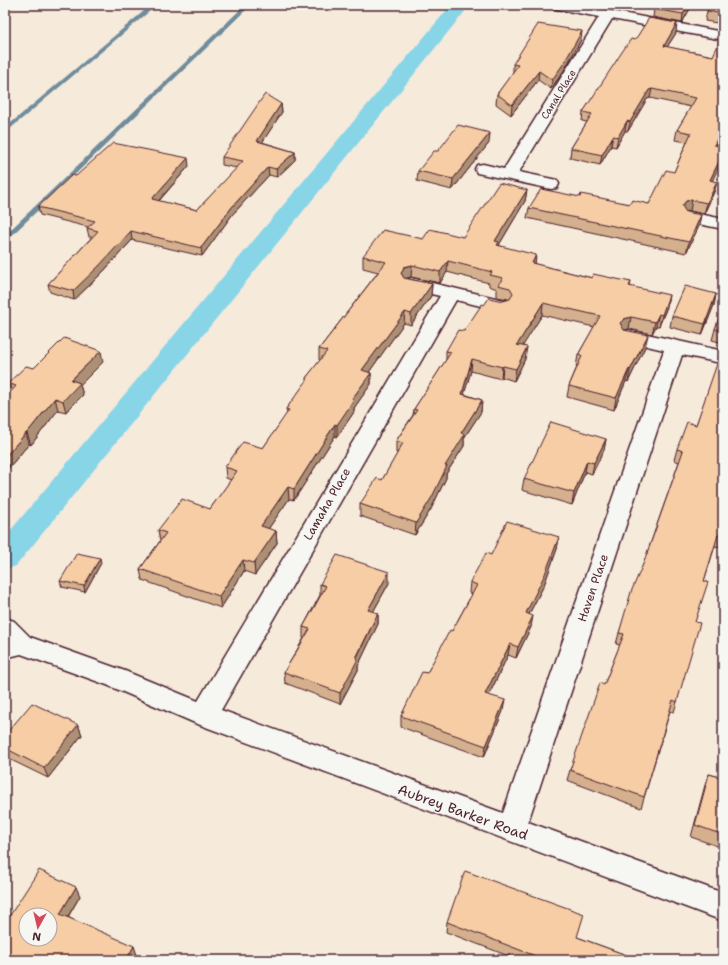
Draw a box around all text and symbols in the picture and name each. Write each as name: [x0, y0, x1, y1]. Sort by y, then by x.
street label: Canal Place: [538, 67, 579, 122]
street label: Lamaha Place: [300, 465, 354, 543]
street label: Haven Place: [574, 552, 612, 624]
street label: Aubrey Barker Road: [395, 780, 531, 844]
north arrow: [18, 907, 58, 947]
text: N: [31, 928, 42, 944]

